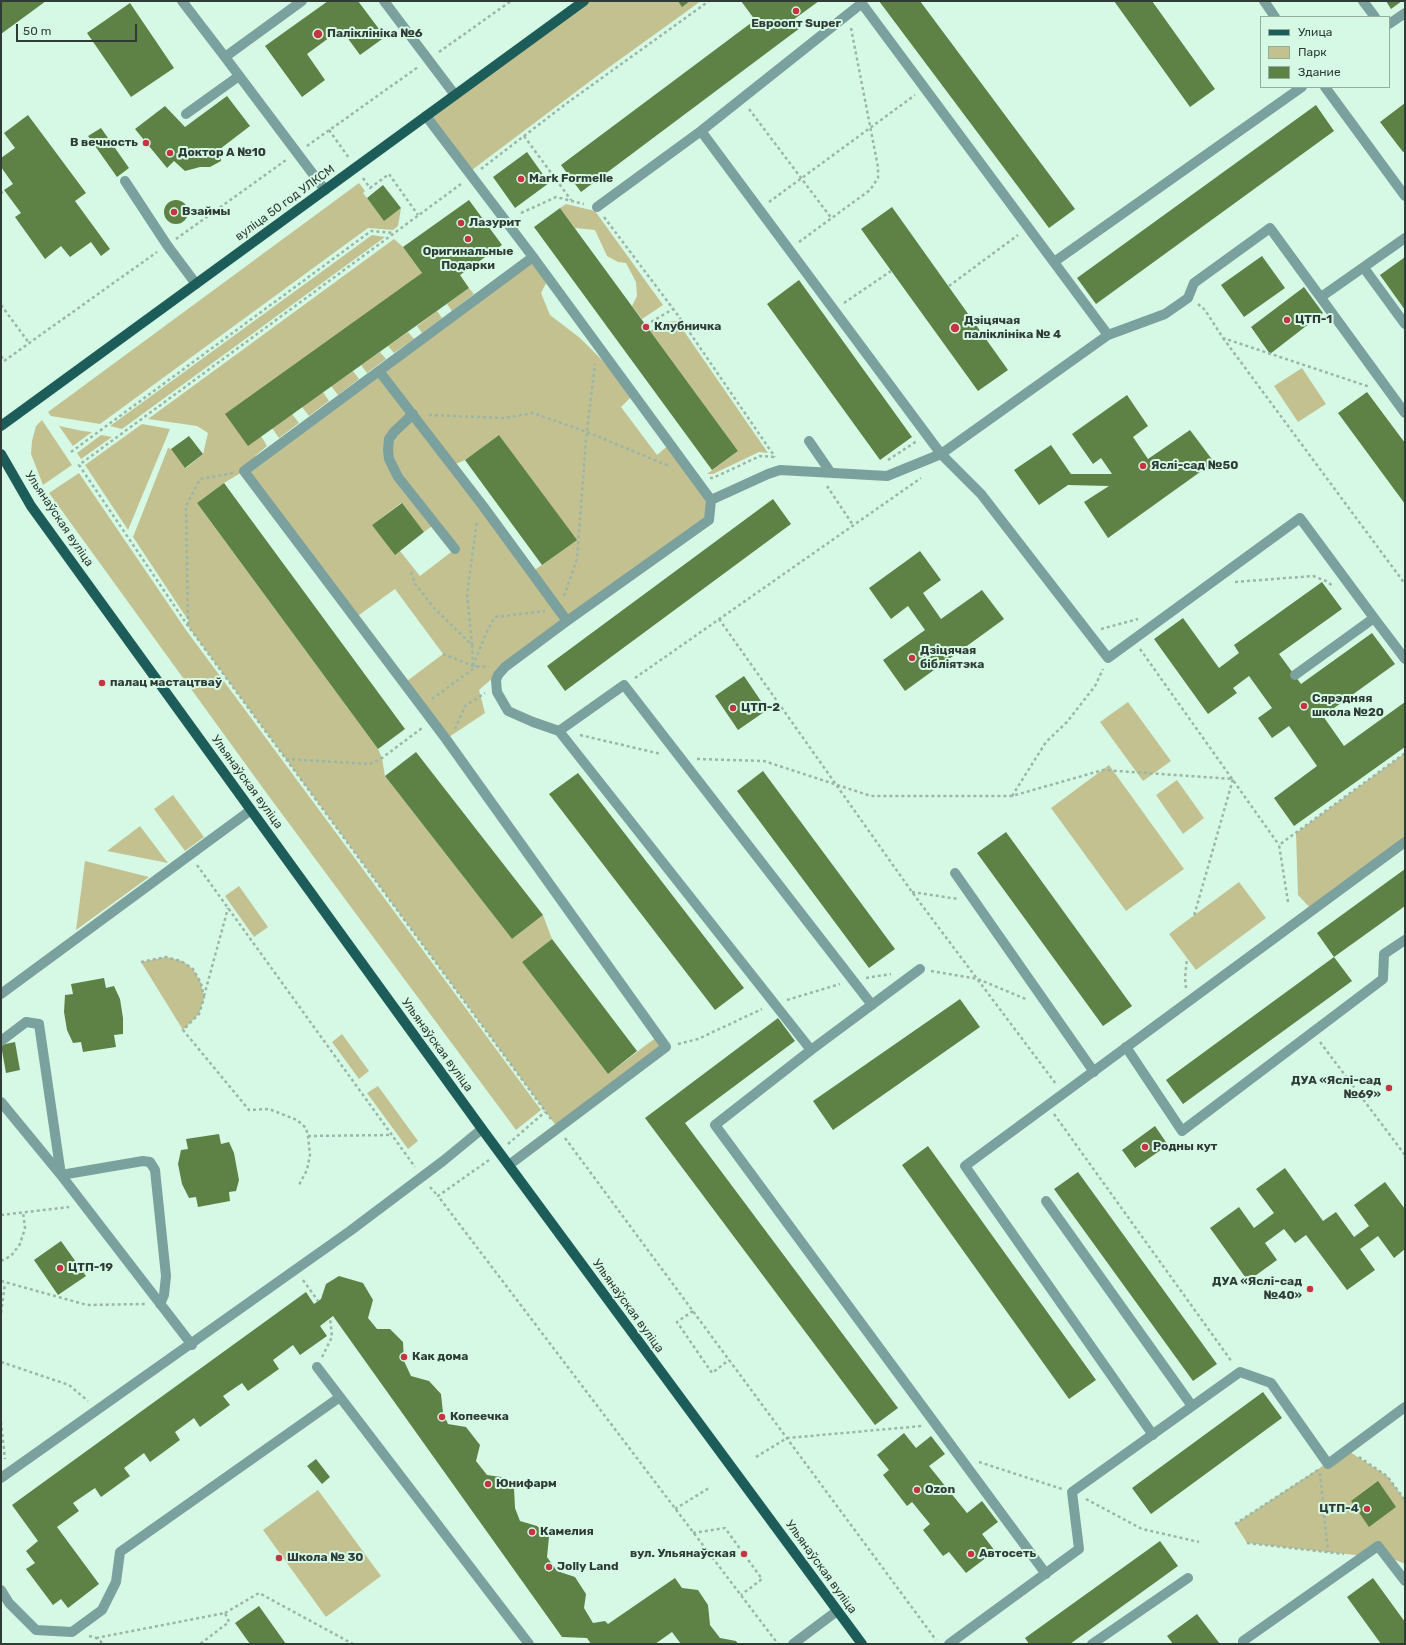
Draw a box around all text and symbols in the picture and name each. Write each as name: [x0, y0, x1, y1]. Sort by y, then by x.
marker: Евроопт Super: [791, 6, 801, 16]
scale bar: [18, 16, 139, 42]
legend: [1260, 16, 1390, 88]
place label: Евроопт Super: [751, 17, 841, 31]
text: 50 m: [23, 24, 51, 38]
text: Улица: [1298, 25, 1332, 39]
place label: Паліклініка №6: [327, 27, 423, 41]
marker: Паліклініка №6: [312, 28, 324, 40]
text: Парк: [1298, 45, 1327, 59]
text: Здание: [1298, 65, 1341, 79]
place label: В вечность: [70, 136, 138, 150]
marker: В вечность: [141, 138, 151, 148]
place label: Доктор А №10: [178, 146, 266, 160]
marker: Доктор А №10: [165, 148, 175, 158]
street label: вуліца 50 год УЛКСМ: [232, 162, 338, 244]
place label: Mark Formelle: [529, 172, 613, 186]
marker: Mark Formelle: [516, 174, 526, 184]
place label: Взаймы: [182, 205, 230, 219]
marker: Взаймы: [169, 207, 179, 217]
place label: Лазурит: [469, 216, 521, 230]
marker: Лазурит: [456, 218, 466, 228]
marker: Оригинальные Подарки: [463, 234, 473, 244]
place label: Оригинальные Подарки: [423, 245, 513, 273]
place label: ЦТП-1: [1295, 313, 1332, 327]
place label: Дзіцячая паліклініка № 4: [964, 314, 1061, 342]
marker: ЦТП-1: [1282, 315, 1292, 325]
place label: Клубничка: [654, 320, 721, 334]
marker: Клубничка: [641, 322, 651, 332]
marker: Дзіцячая паліклініка № 4: [949, 322, 961, 334]
place label: Яслі-сад №50: [1151, 459, 1238, 473]
marker: Яслі-сад №50: [1138, 461, 1148, 471]
street label: Ульянаўская вуліца: [22, 469, 96, 569]
place label: Дзіцячая бібліятэка: [920, 644, 984, 672]
marker: Дзіцячая бібліятэка: [907, 653, 917, 663]
place label: палац мастацтваў: [110, 676, 222, 690]
marker: палац мастацтваў: [97, 678, 107, 688]
place label: Сярэдняя школа №20: [1312, 692, 1384, 720]
place label: ЦТП-2: [741, 701, 780, 715]
marker: Сярэдняя школа №20: [1299, 701, 1309, 711]
marker: ЦТП-2: [728, 703, 738, 713]
street label: Ульянаўская вуліца: [208, 732, 286, 832]
street label: Ульянаўская вуліца: [398, 995, 476, 1095]
place label: ДУА «Яслі-сад №69»: [1291, 1074, 1381, 1102]
marker: ДУА «Яслі-сад №69»: [1384, 1083, 1394, 1093]
place label: Родны кут: [1153, 1140, 1217, 1154]
marker: Родны кут: [1140, 1142, 1150, 1152]
street label: Ульянаўская вуліца: [589, 1256, 667, 1356]
place label: ЦТП-19: [68, 1261, 113, 1275]
marker: ЦТП-19: [55, 1263, 65, 1273]
place label: ДУА «Яслі-сад №40»: [1212, 1275, 1302, 1303]
marker: ДУА «Яслі-сад №40»: [1305, 1284, 1315, 1294]
place label: Как дома: [412, 1350, 468, 1364]
marker: Как дома: [399, 1352, 409, 1362]
place label: Копеечка: [450, 1410, 509, 1424]
marker: Копеечка: [437, 1412, 447, 1422]
place label: Юнифарм: [496, 1477, 557, 1491]
marker: Юнифарм: [483, 1479, 493, 1489]
place label: Ozon: [925, 1483, 955, 1497]
marker: Ozon: [912, 1485, 922, 1495]
place label: ЦТП-4: [1319, 1502, 1359, 1516]
marker: ЦТП-4: [1362, 1504, 1372, 1514]
street label: Ульянаўская вуліца: [782, 1517, 860, 1617]
place label: Камелия: [540, 1525, 594, 1539]
marker: Камелия: [527, 1527, 537, 1537]
place label: вул. Ульянаўская: [630, 1547, 736, 1561]
place label: Автосеть: [979, 1547, 1036, 1561]
marker: вул. Ульянаўская: [739, 1549, 749, 1559]
marker: Автосеть: [966, 1549, 976, 1559]
place label: Школа № 30: [287, 1551, 364, 1565]
marker: Школа № 30: [274, 1553, 284, 1563]
place label: Jolly Land: [557, 1560, 618, 1574]
marker: Jolly Land: [544, 1562, 554, 1572]

